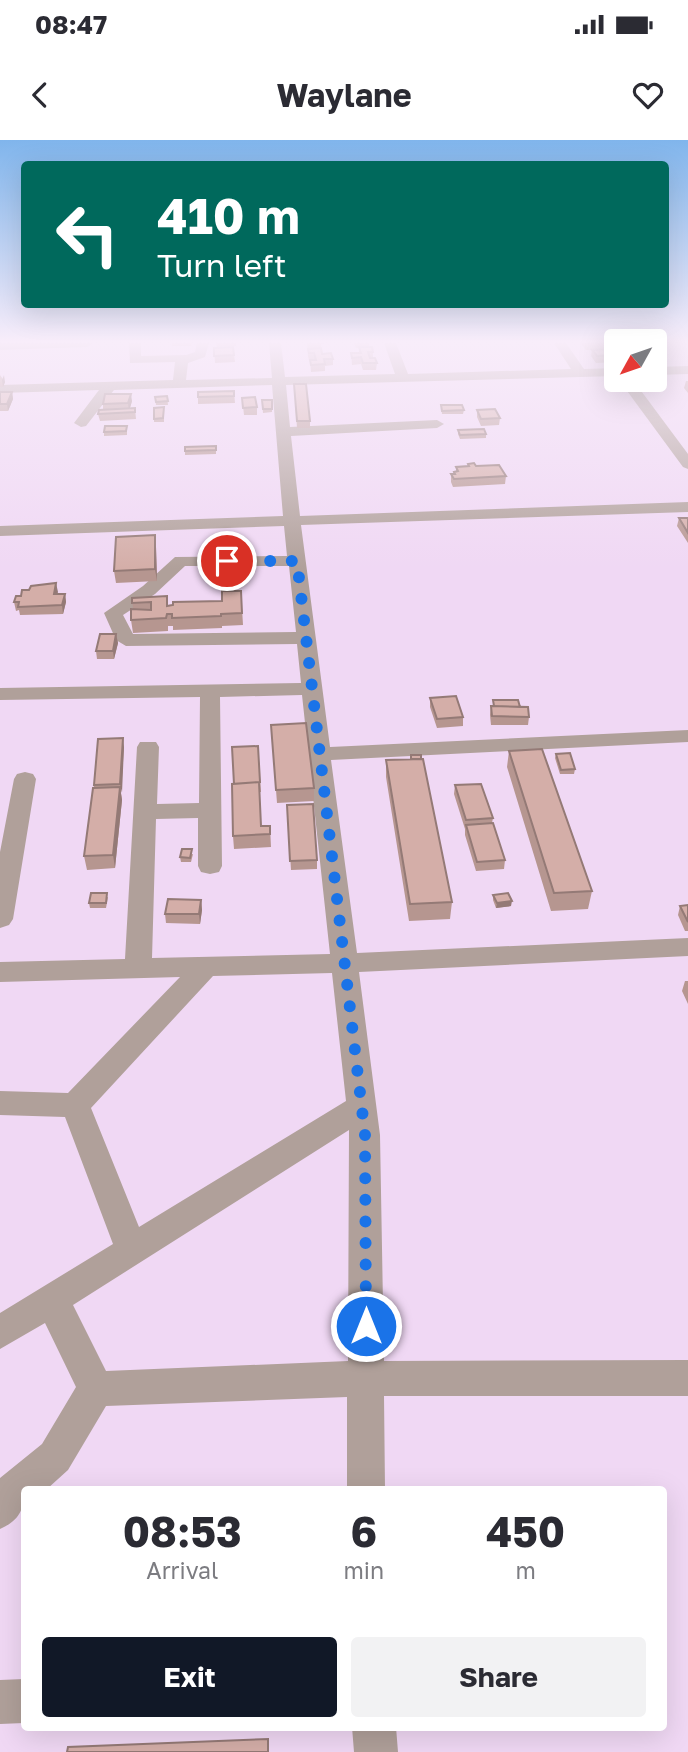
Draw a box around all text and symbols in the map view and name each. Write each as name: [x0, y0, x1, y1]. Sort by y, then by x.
text: 08:47: [35, 9, 107, 40]
icon: back: [21, 76, 59, 114]
text: Waylane: [276, 76, 412, 114]
icon: heart: [629, 76, 667, 114]
text: 410 m: [157, 186, 300, 245]
icon: left: [42, 189, 133, 280]
text: Turn left: [157, 246, 286, 284]
north arrow: [604, 329, 667, 392]
map controls: [604, 329, 667, 392]
pin: [197, 531, 257, 591]
icon: arrive: [208, 542, 246, 580]
position arrow: [329, 1289, 403, 1363]
text: 08:53: [123, 1506, 242, 1556]
text: 6: [351, 1506, 377, 1556]
text: 450: [486, 1506, 565, 1556]
text: Arrival: [146, 1556, 218, 1584]
text: min: [344, 1556, 384, 1584]
text: m: [515, 1556, 536, 1584]
button: Exit: [42, 1637, 337, 1717]
button: Share: [351, 1637, 646, 1717]

